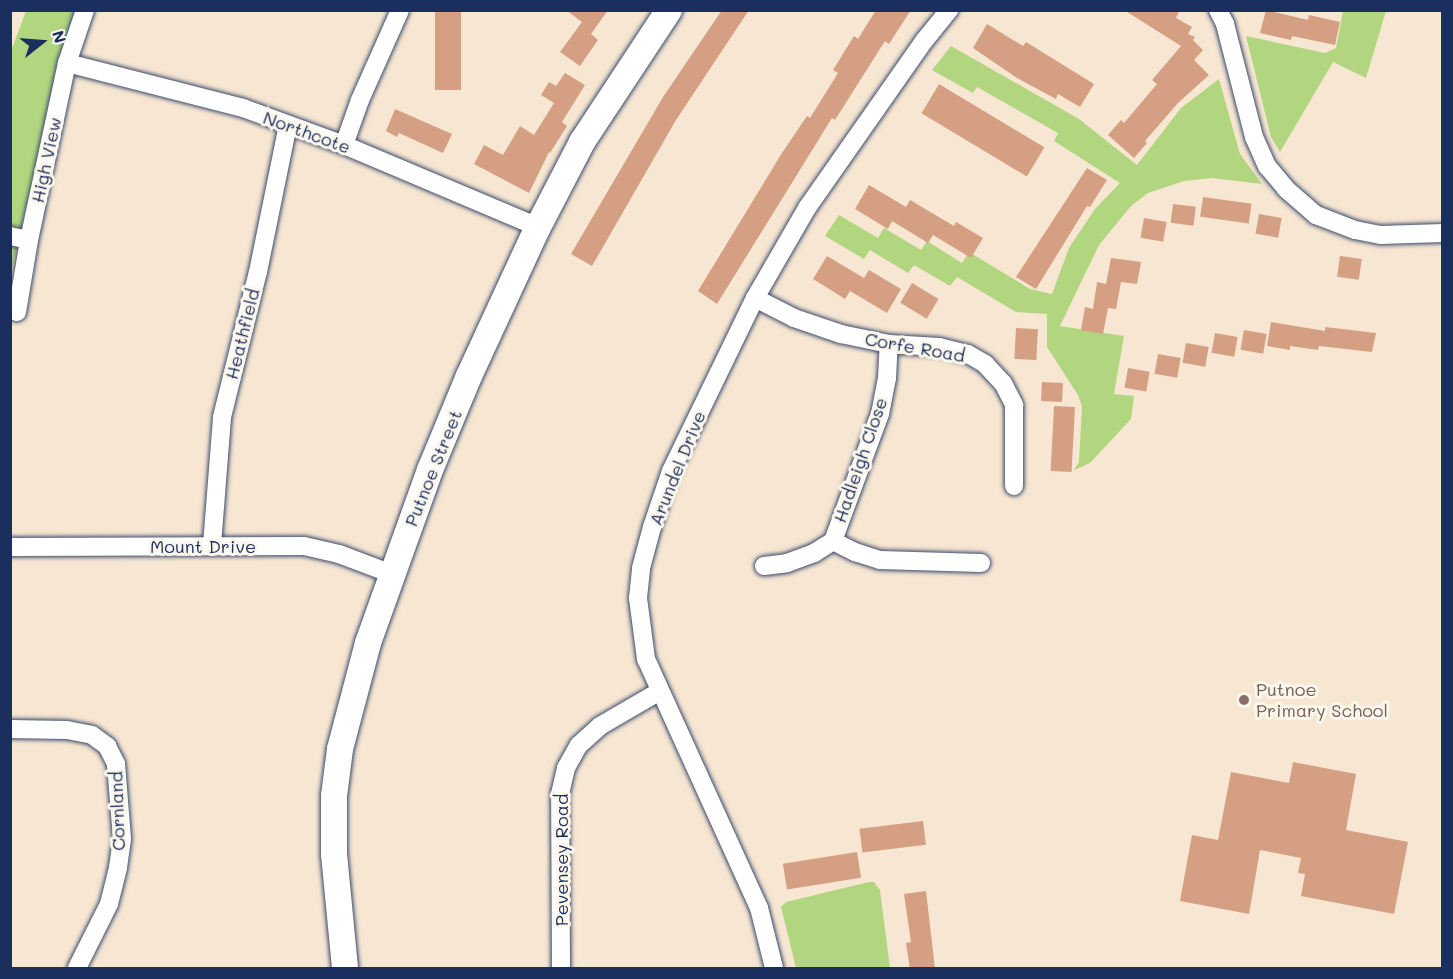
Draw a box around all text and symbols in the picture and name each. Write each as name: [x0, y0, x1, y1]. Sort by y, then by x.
north arrow: [12, 12, 72, 72]
text: N: [48, 28, 72, 45]
street label: Northcote: [260, 106, 354, 158]
street label: High View: [26, 115, 66, 205]
street label: Heathfield: [220, 286, 264, 382]
street label: Corfe Road: [863, 328, 967, 366]
street label: Hadleigh Close: [828, 395, 892, 525]
street label: Putnoe Street: [400, 407, 466, 529]
street label: Arundel Drive: [644, 408, 710, 528]
street label: Mount Drive: [150, 535, 256, 557]
place label: Putnoe Primary School: [1256, 679, 1388, 722]
marker: Putnoe Primary School: [1237, 693, 1251, 707]
street label: Cornland: [105, 771, 129, 851]
street label: Pevensey Road: [550, 794, 572, 926]

